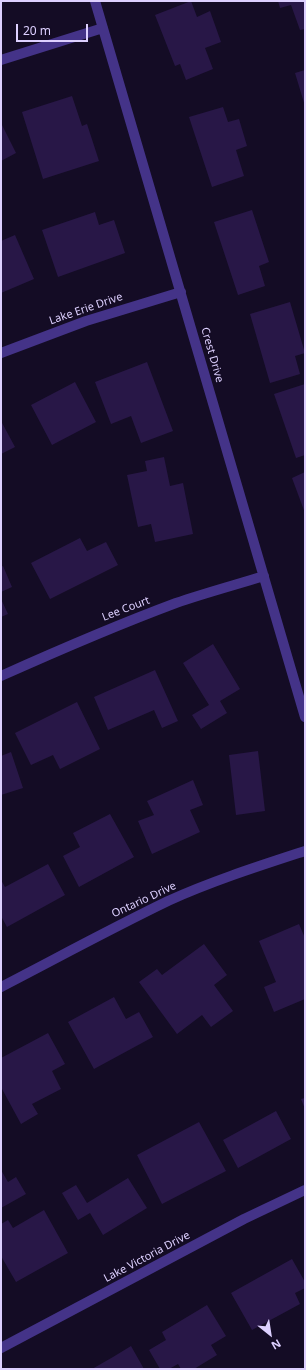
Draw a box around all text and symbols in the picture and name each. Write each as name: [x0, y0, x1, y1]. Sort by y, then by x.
scale bar: [18, 16, 90, 42]
text: 20 m: [23, 22, 51, 39]
street label: Lake Erie Drive: [48, 290, 124, 328]
street label: Crest Drive: [198, 326, 226, 384]
street label: Lee Court: [100, 594, 152, 624]
street label: Ontario Drive: [110, 879, 178, 921]
street label: Lake Victoria Drive: [102, 1229, 192, 1285]
north arrow: [250, 1314, 290, 1354]
text: N: [269, 1336, 284, 1354]

